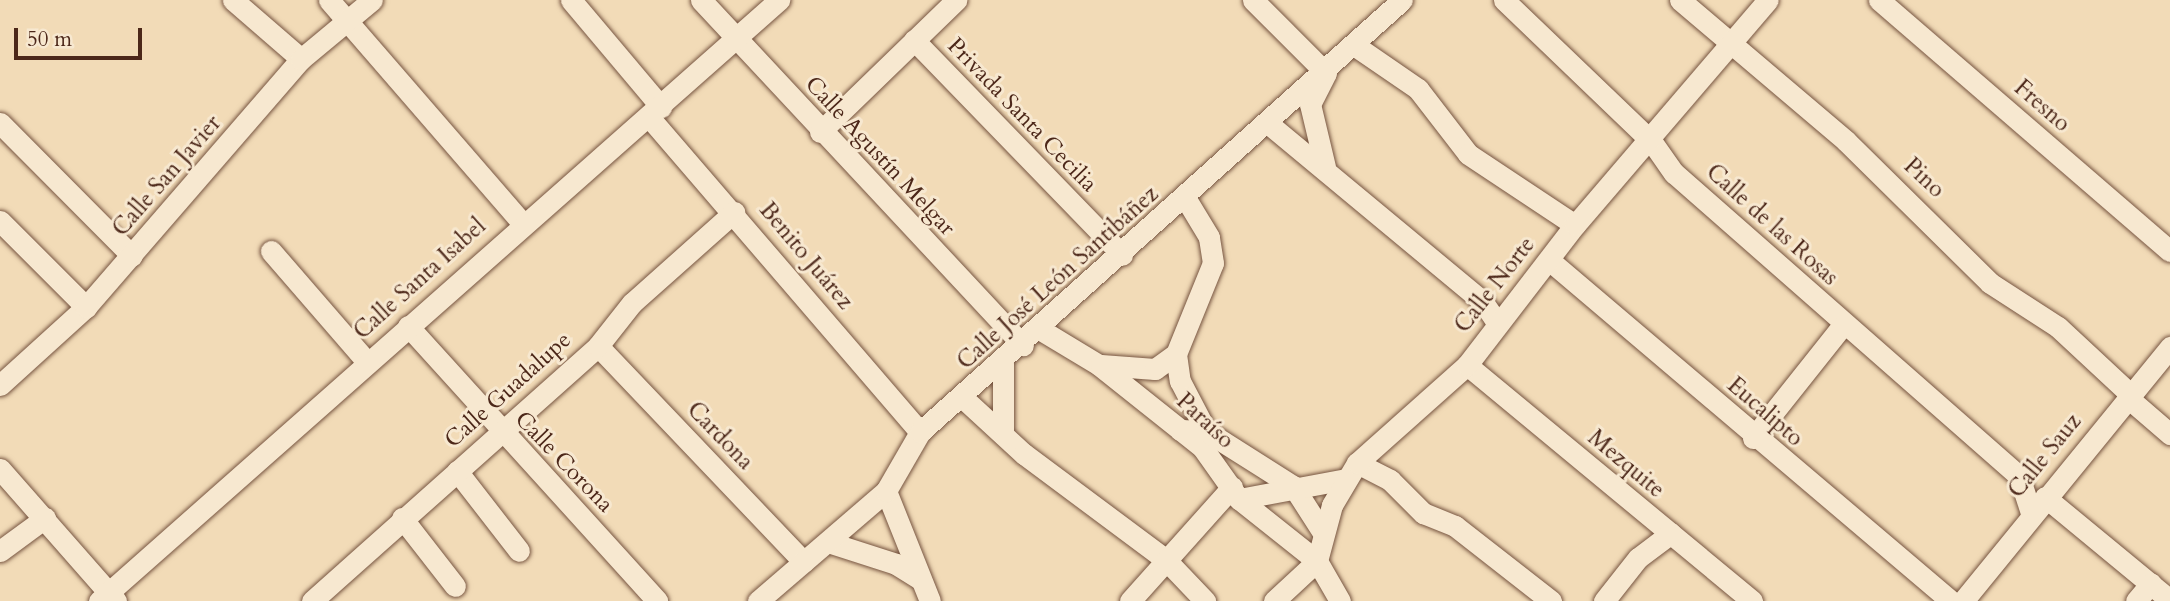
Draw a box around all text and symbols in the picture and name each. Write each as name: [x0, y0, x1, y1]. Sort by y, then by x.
scale bar: [18, 14, 145, 58]
text: 50 m: [27, 25, 72, 54]
street label: Privada Santa Cecilia: [941, 32, 1103, 198]
street label: Calle Agustín Melgar: [799, 71, 961, 241]
street label: Fresno: [2008, 74, 2076, 138]
street label: Calle San Javier: [107, 110, 227, 242]
street label: Pino: [1898, 152, 1950, 204]
street label: Calle de las Rosas: [1700, 159, 1844, 291]
street label: Calle José León Santibáñez: [952, 181, 1164, 375]
street label: Benito Juárez: [753, 197, 859, 315]
street label: Calle Santa Isabel: [348, 213, 492, 345]
street label: Calle Norte: [1449, 232, 1541, 338]
street label: Calle Guadalupe: [439, 326, 577, 454]
street label: Eucalipto: [1721, 372, 1809, 452]
street label: Paraíso: [1171, 388, 1239, 454]
street label: Cardona: [681, 396, 759, 476]
street label: Calle Corona: [509, 406, 619, 518]
street label: Calle Sauz: [2003, 408, 2087, 504]
street label: Mezquite: [1582, 424, 1670, 504]

